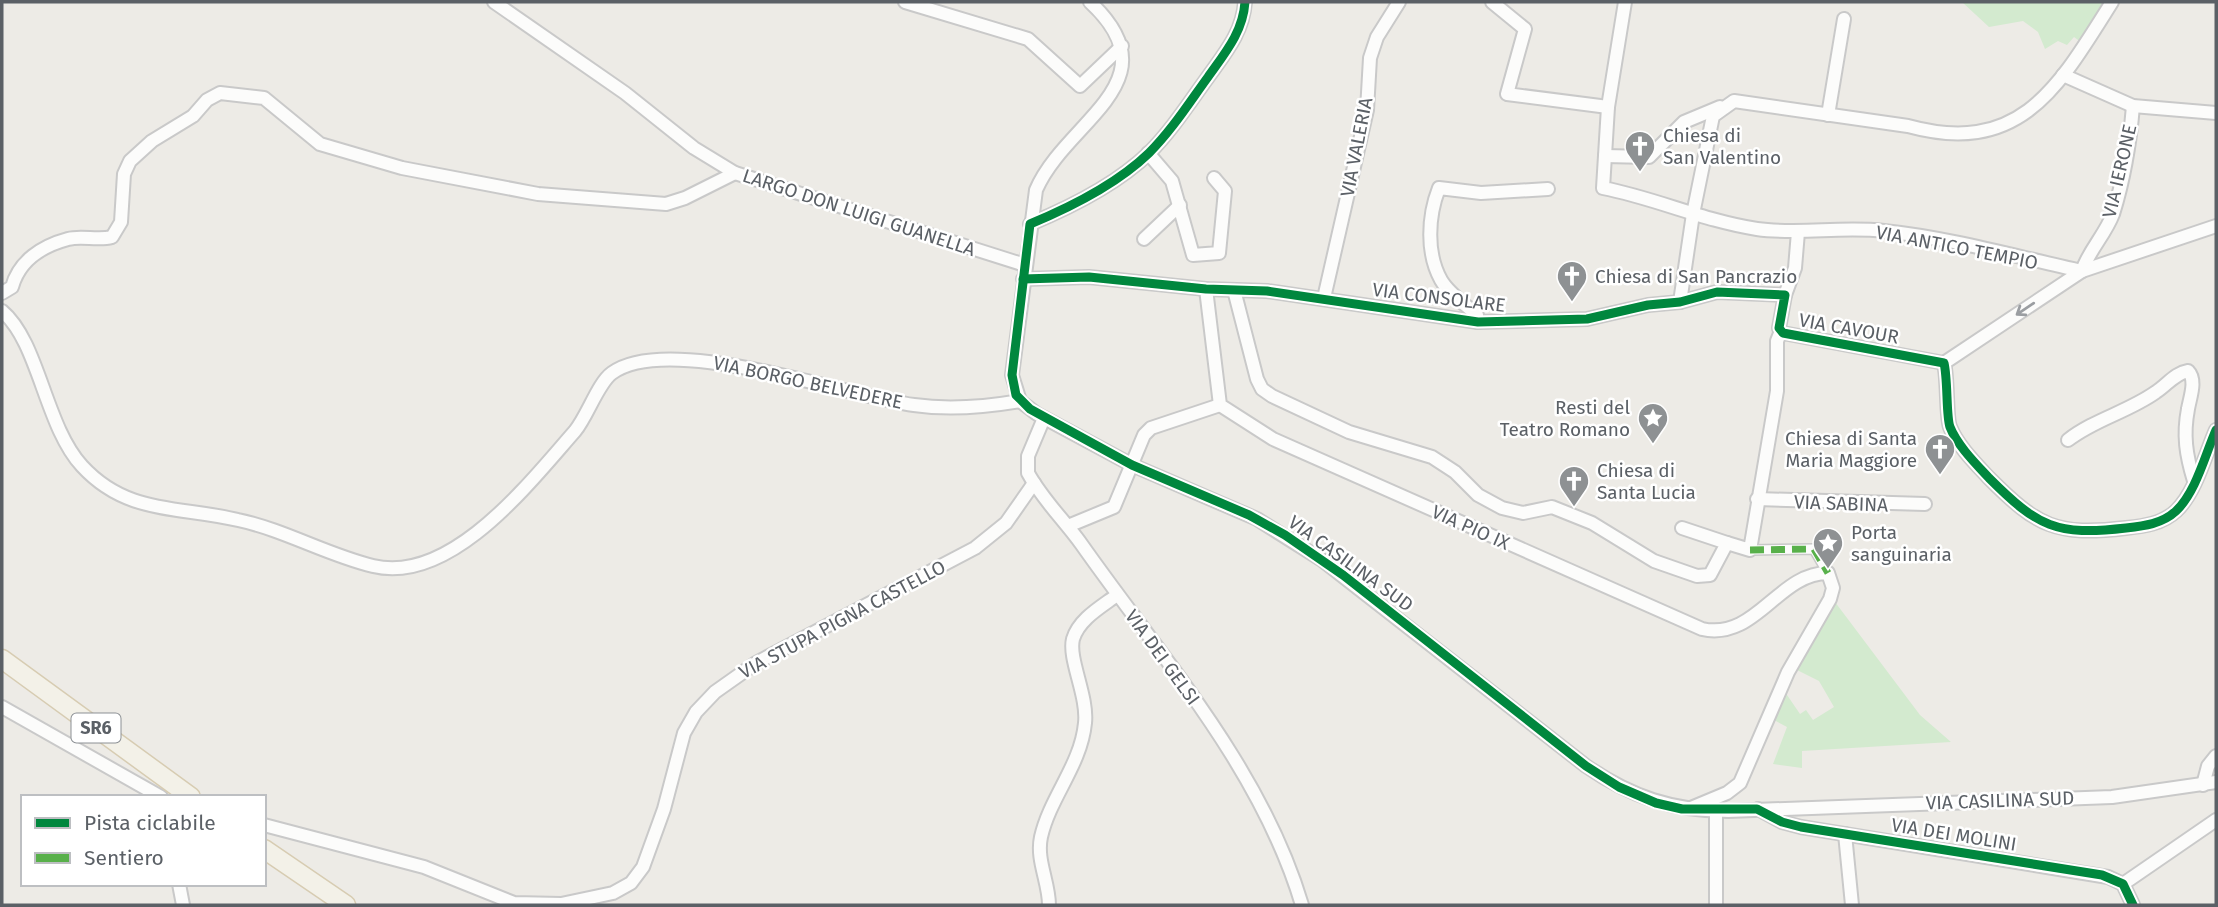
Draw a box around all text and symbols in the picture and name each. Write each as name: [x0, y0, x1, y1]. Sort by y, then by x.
street label: VIA VALERIA: [1336, 95, 1377, 199]
street label: VIA IERONE: [2098, 122, 2141, 220]
place label: Chiesa di San Valentino: [1663, 124, 1781, 169]
church icon: Chiesa di San Valentino: [1623, 129, 1657, 173]
street label: LARGO DON LUIGI GUANELLA: [740, 164, 978, 261]
street label: VIA ANTICO TEMPIO: [1874, 221, 2040, 274]
church icon: Chiesa di San Pancrazio: [1555, 259, 1589, 303]
place label: Chiesa di San Pancrazio: [1595, 265, 1797, 288]
street label: VIA CONSOLARE: [1371, 278, 1507, 317]
one-way arrow: [2016, 302, 2035, 316]
street label: VIA CAVOUR: [1797, 308, 1901, 349]
street label: VIA BORGO BELVEDERE: [711, 351, 905, 414]
place label: Resti del Teatro Romano: [1500, 396, 1630, 441]
place icon: Resti del Teatro Romano: [1636, 401, 1670, 445]
place label: Chiesa di Santa Maria Maggiore: [1785, 427, 1917, 472]
church icon: Chiesa di Santa Maria Maggiore: [1923, 432, 1957, 476]
place label: Chiesa di Santa Lucia: [1597, 459, 1696, 504]
church icon: Chiesa di Santa Lucia: [1557, 464, 1591, 508]
street label: VIA SABINA: [1793, 490, 1889, 517]
street label: VIA PIO IX: [1428, 500, 1514, 555]
street label: VIA CASILINA SUD: [1284, 510, 1418, 616]
place label: Porta sanguinaria: [1851, 521, 1952, 566]
place icon: Porta sanguinaria: [1811, 526, 1845, 570]
street label: VIA STUPA PIGNA CASTELLO: [735, 555, 949, 684]
street label: VIA DEI GELSI: [1120, 605, 1205, 710]
road number: SR6: [72, 714, 120, 742]
street label: VIA CASILINA SUD: [1925, 786, 2075, 815]
legend: [21, 795, 266, 886]
text: Pista ciclabile: [84, 810, 216, 836]
street label: VIA DEI MOLINI: [1890, 813, 2018, 856]
text: Sentiero: [84, 845, 164, 871]

